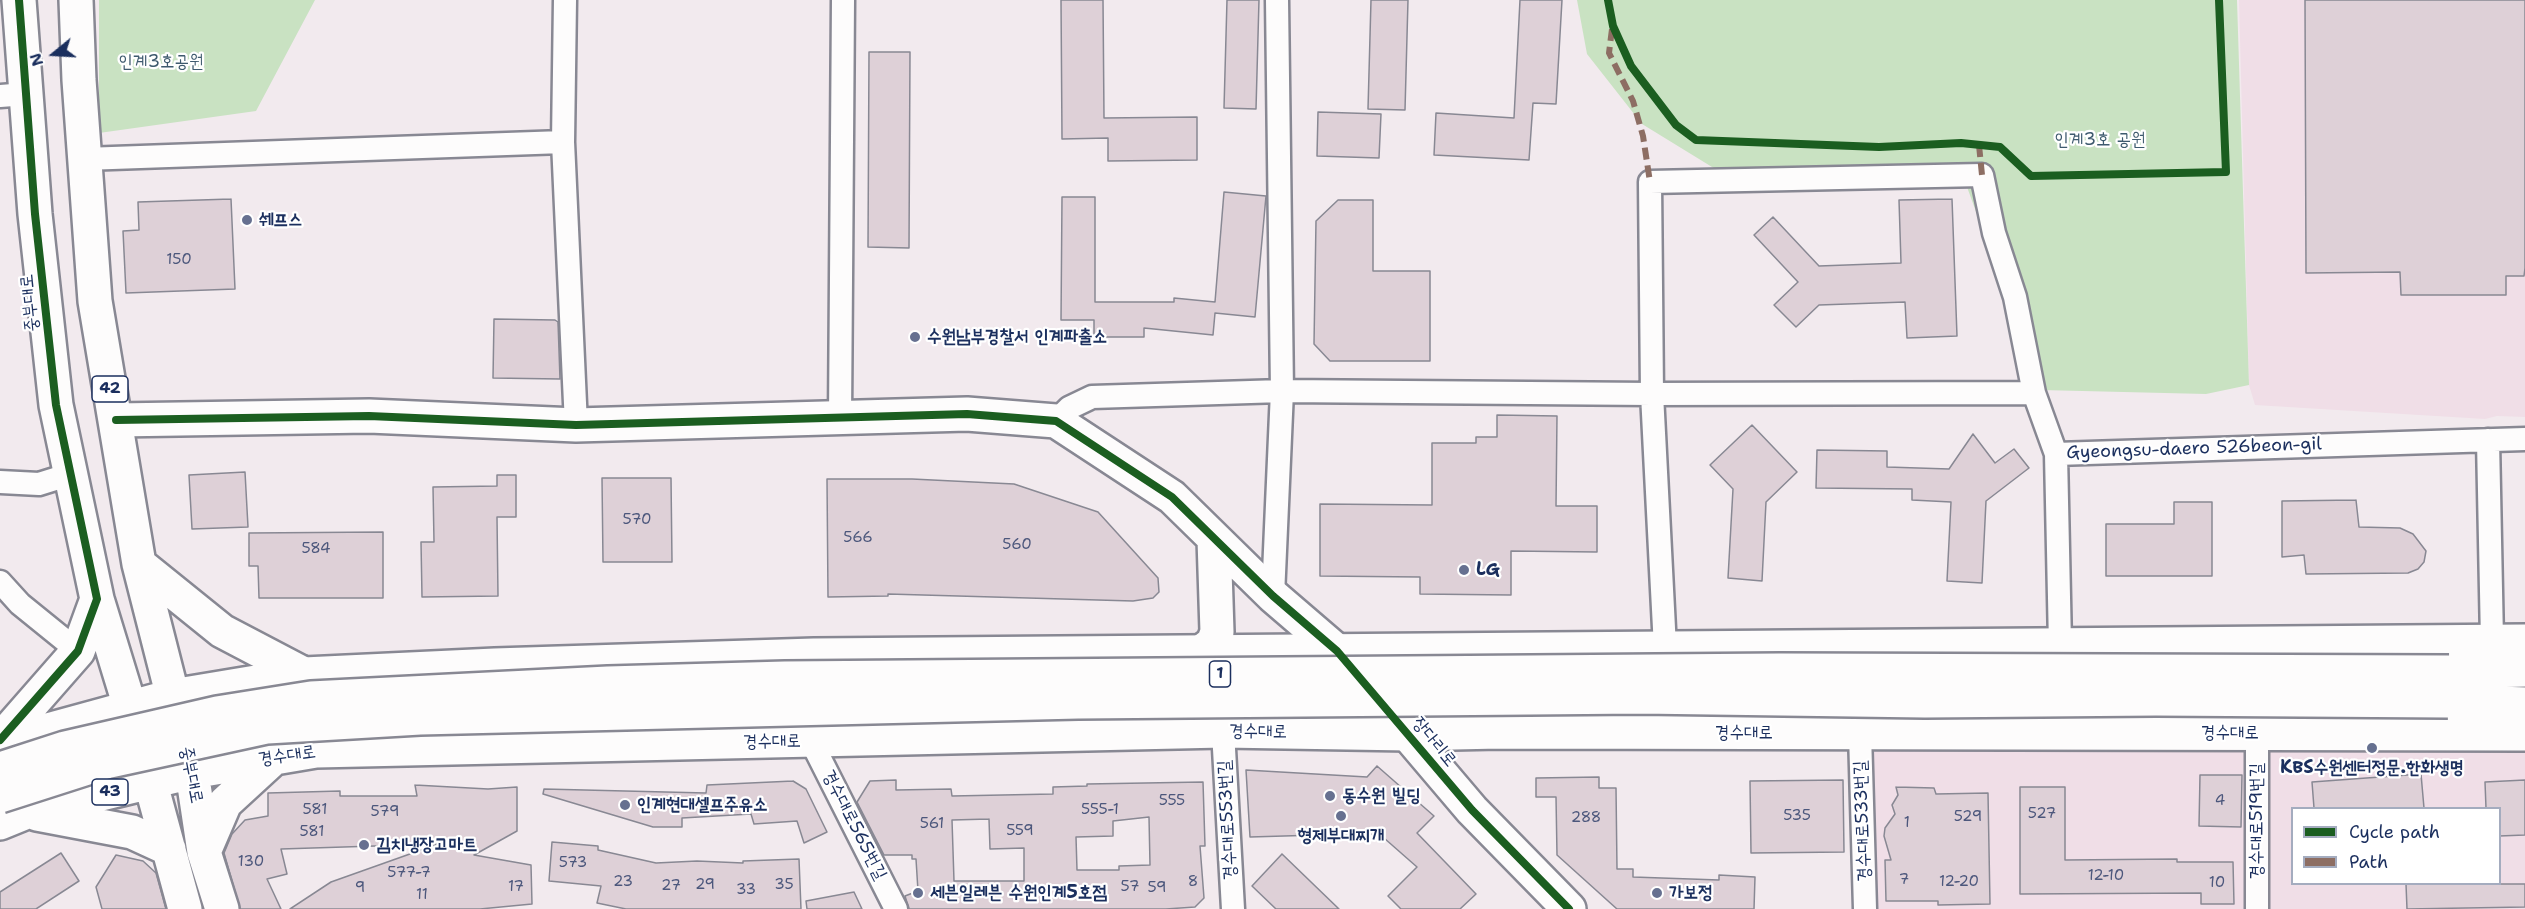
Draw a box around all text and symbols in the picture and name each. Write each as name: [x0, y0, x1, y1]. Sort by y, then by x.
north arrow: [24, 24, 84, 84]
text: N: [24, 50, 48, 69]
park label: 인계3호공원: [118, 51, 204, 73]
park label: 인계3호 공원: [2054, 129, 2146, 151]
place label: 쉐프스: [259, 209, 302, 231]
marker: 쉐프스: [240, 213, 254, 227]
house number: 150: [166, 251, 192, 269]
street label: 중부대로: [16, 273, 44, 333]
place label: 수원남부경찰서 인계파출소: [927, 326, 1107, 348]
marker: 수원남부경찰서 인계파출소: [908, 330, 922, 344]
road number: 42: [92, 376, 128, 402]
street label: Gyeongsu-daero 526beon-gil: [2066, 434, 2322, 464]
house number: 570: [622, 511, 652, 529]
house number: 566: [843, 529, 873, 547]
house number: 560: [1002, 536, 1032, 554]
house number: 584: [301, 540, 331, 558]
place label: LG: [1476, 559, 1500, 581]
marker: LG: [1457, 563, 1471, 577]
road number: 1: [1210, 661, 1230, 687]
street label: 장다리로: [1407, 713, 1461, 771]
street label: 경수대로: [1229, 721, 1287, 743]
street label: 경수대로: [1715, 722, 1773, 744]
street label: 경수대로: [2201, 722, 2259, 744]
street label: 경수대로: [743, 731, 801, 753]
street label: 경수대로: [257, 741, 317, 771]
marker: KBS수원센터정문.한화생명: [2365, 741, 2379, 755]
street label: 중부대로: [175, 745, 207, 805]
place label: KBS수원센터정문.한화생명: [2280, 757, 2464, 779]
street label: 경수대로553번길: [1214, 759, 1242, 881]
street label: 경수대로533번길: [1850, 760, 1876, 882]
street label: 경수대로519번길: [2246, 763, 2268, 879]
street label: 경수대로565번길: [817, 766, 891, 884]
road number: 43: [92, 779, 128, 805]
place label: 동수원 빌딩: [1342, 785, 1421, 807]
marker: 동수원 빌딩: [1323, 789, 1337, 803]
house number: 555: [1159, 792, 1185, 810]
house number: 4: [2215, 792, 2225, 810]
place label: 인계현대셀프주유소: [637, 794, 767, 816]
marker: 인계현대셀프주유소: [618, 798, 632, 812]
house number: 581: [302, 801, 328, 819]
house number: 555-1: [1081, 801, 1119, 819]
house number: 579: [371, 803, 399, 821]
house number: 527: [2028, 805, 2056, 823]
house number: 535: [1783, 807, 1811, 825]
legend: [2291, 807, 2501, 885]
house number: 529: [1954, 808, 1982, 826]
marker: 형제부대찌개: [1334, 809, 1348, 823]
house number: 288: [1571, 809, 1601, 827]
house number: 1: [1904, 814, 1910, 832]
house number: 561: [920, 815, 944, 833]
text: Cycle path: [2349, 820, 2440, 844]
house number: 559: [1006, 822, 1034, 840]
house number: 581: [299, 823, 325, 841]
place label: 형제부대찌개: [1298, 825, 1384, 847]
place label: 김치냉장고마트: [376, 834, 477, 856]
marker: 김치냉장고마트: [357, 838, 371, 852]
text: Path: [2349, 850, 2388, 874]
house number: 130: [238, 853, 264, 871]
house number: 573: [559, 854, 587, 872]
house number: 577-7: [387, 864, 431, 882]
house number: 12-10: [2088, 867, 2124, 885]
house number: 7: [1899, 871, 1909, 889]
house number: 23: [613, 873, 633, 891]
house number: 8: [1188, 873, 1198, 891]
house number: 12-20: [1939, 873, 1979, 891]
house number: 10: [2209, 874, 2225, 892]
house number: 29: [695, 876, 715, 894]
house number: 35: [774, 876, 794, 894]
house number: 27: [661, 877, 681, 895]
house number: 17: [508, 878, 524, 896]
house number: 57: [1121, 878, 1139, 896]
house number: 9: [355, 879, 365, 897]
house number: 59: [1148, 879, 1166, 897]
house number: 33: [736, 881, 756, 899]
place label: 세븐일레븐 수원인계5호점: [930, 882, 1107, 904]
place label: 가보정: [1669, 882, 1712, 904]
house number: 11: [416, 886, 428, 904]
marker: 세븐일레븐 수원인계5호점: [911, 886, 925, 900]
marker: 가보정: [1650, 886, 1664, 900]

